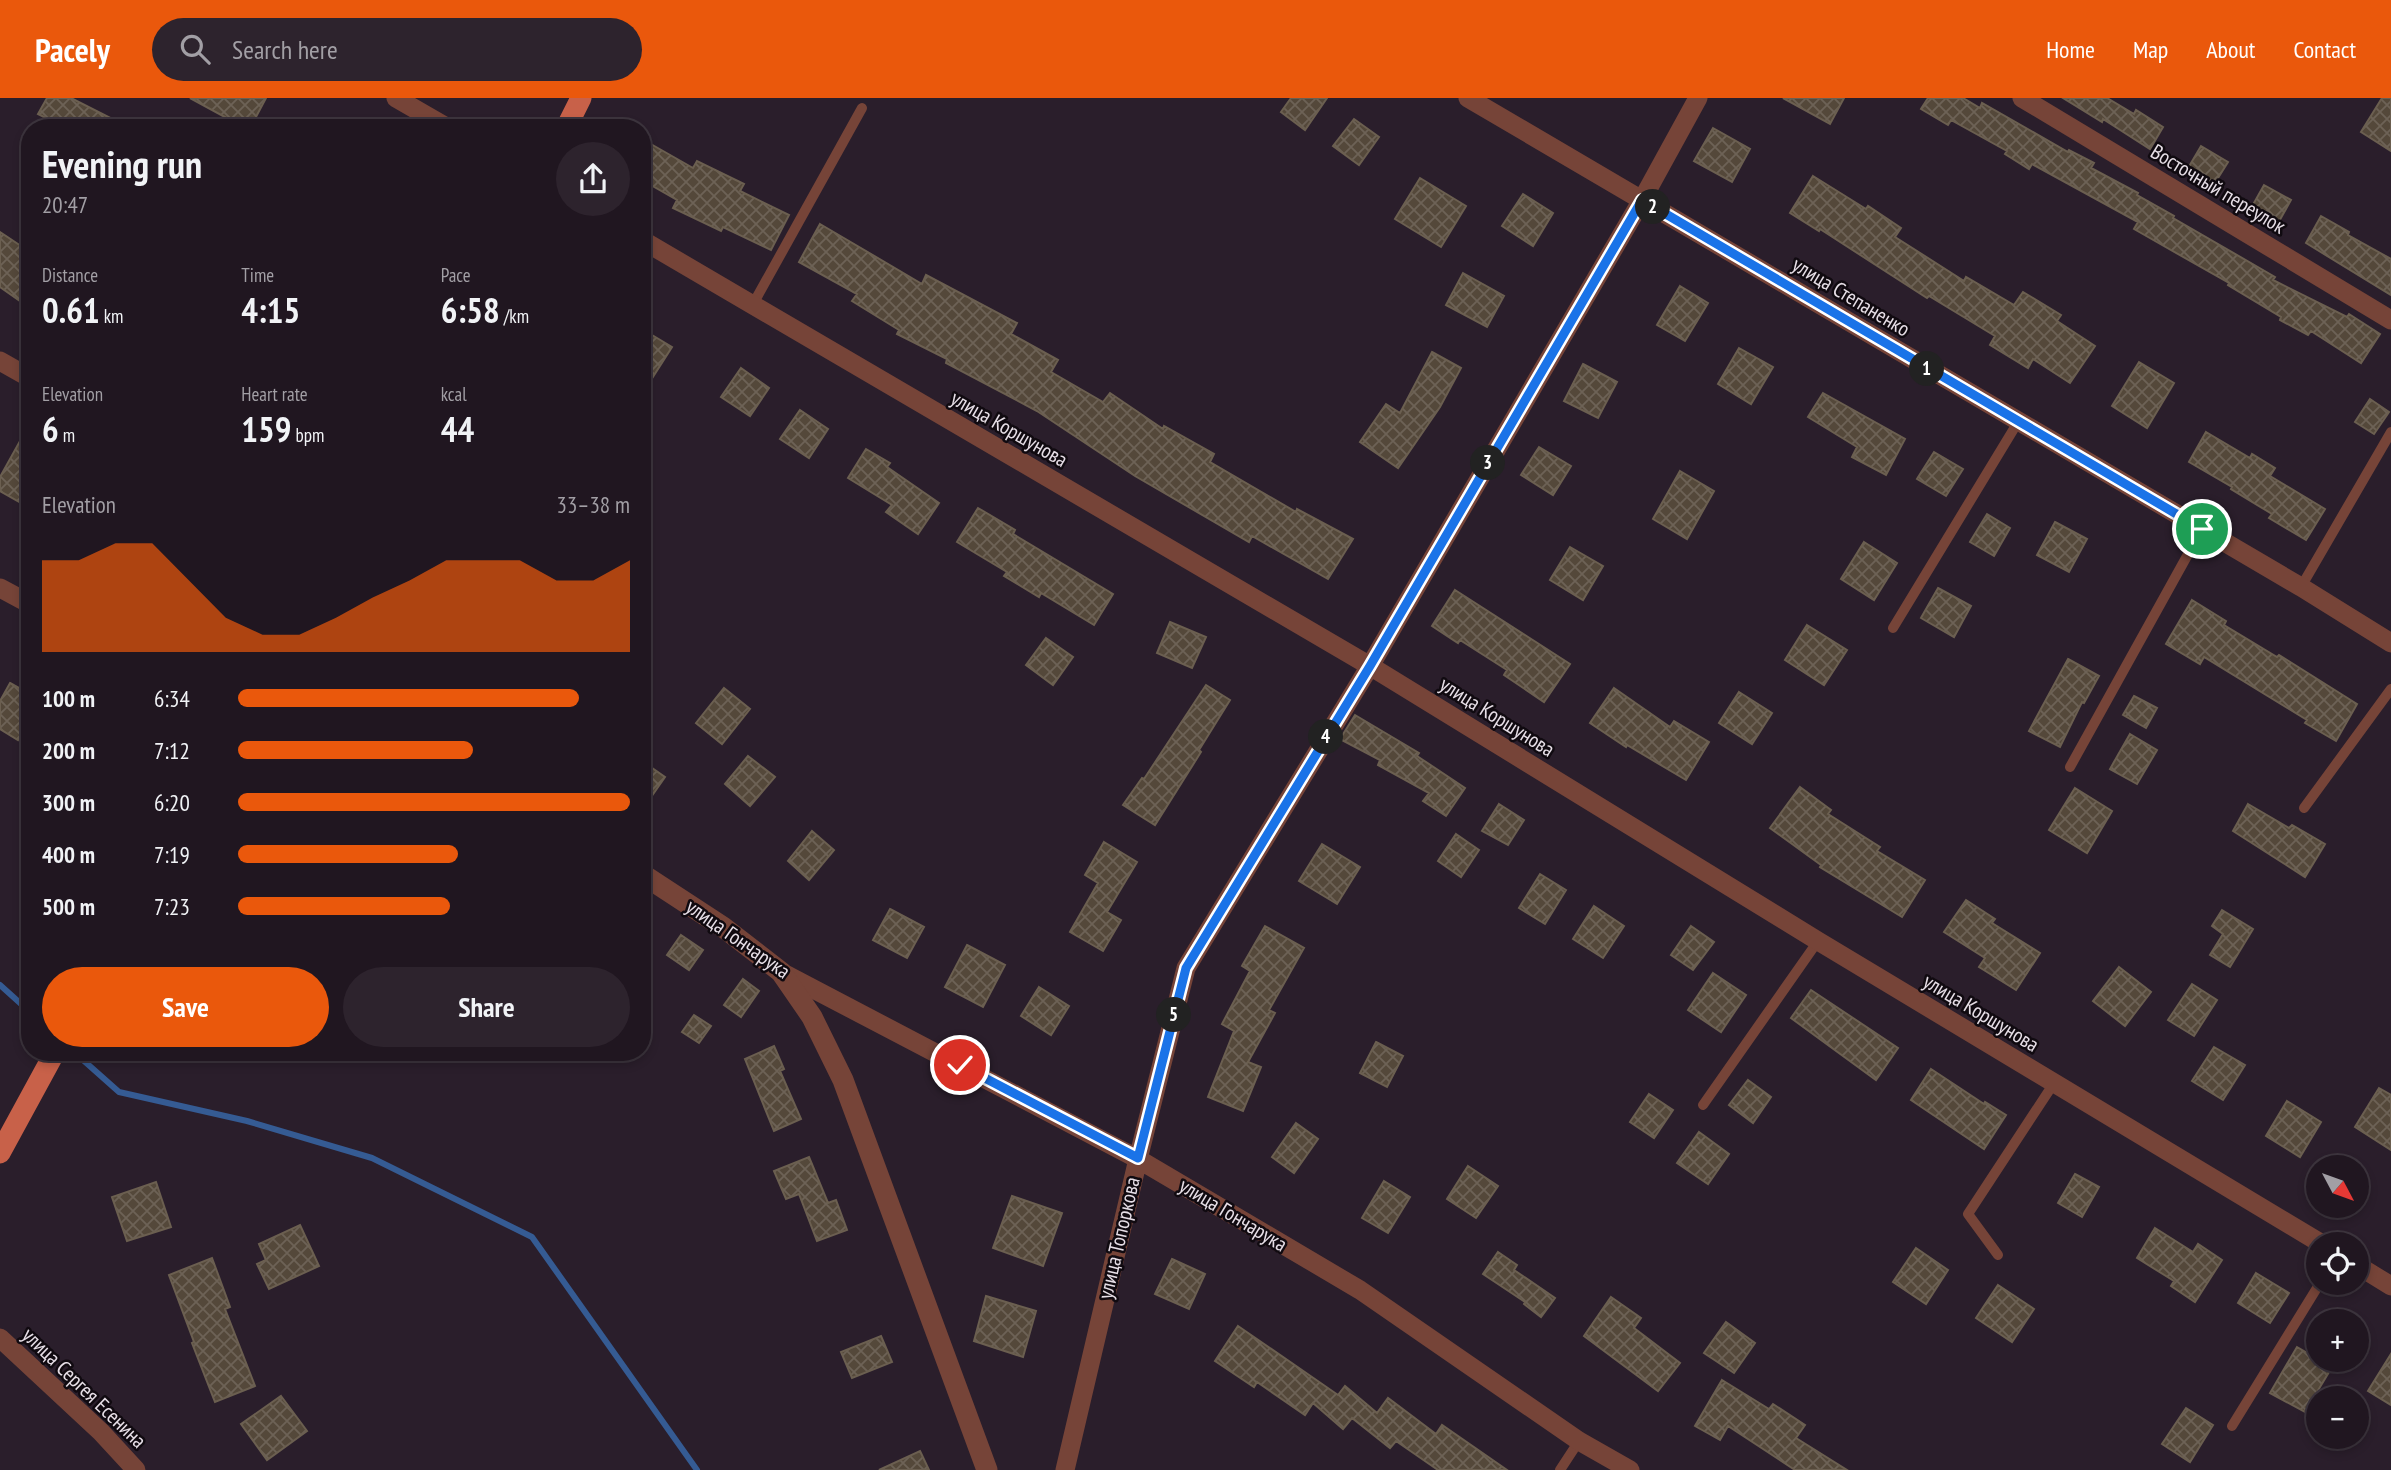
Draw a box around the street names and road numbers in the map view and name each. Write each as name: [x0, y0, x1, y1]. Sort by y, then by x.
street label: Восточный переулок: [2146, 138, 2291, 239]
street label: улица Степаненко: [1787, 251, 1915, 342]
street label: улица Коршунова: [946, 384, 1073, 473]
street label: улица Коршунова: [1435, 671, 1560, 763]
street label: улица Гончарука: [681, 893, 796, 984]
street label: улица Коршунова: [1918, 967, 2044, 1058]
street label: улица Гончарука: [1174, 1172, 1292, 1257]
street label: улица Топоркова: [1091, 1174, 1146, 1302]
street label: улица Сергея Есенина: [17, 1322, 152, 1454]

